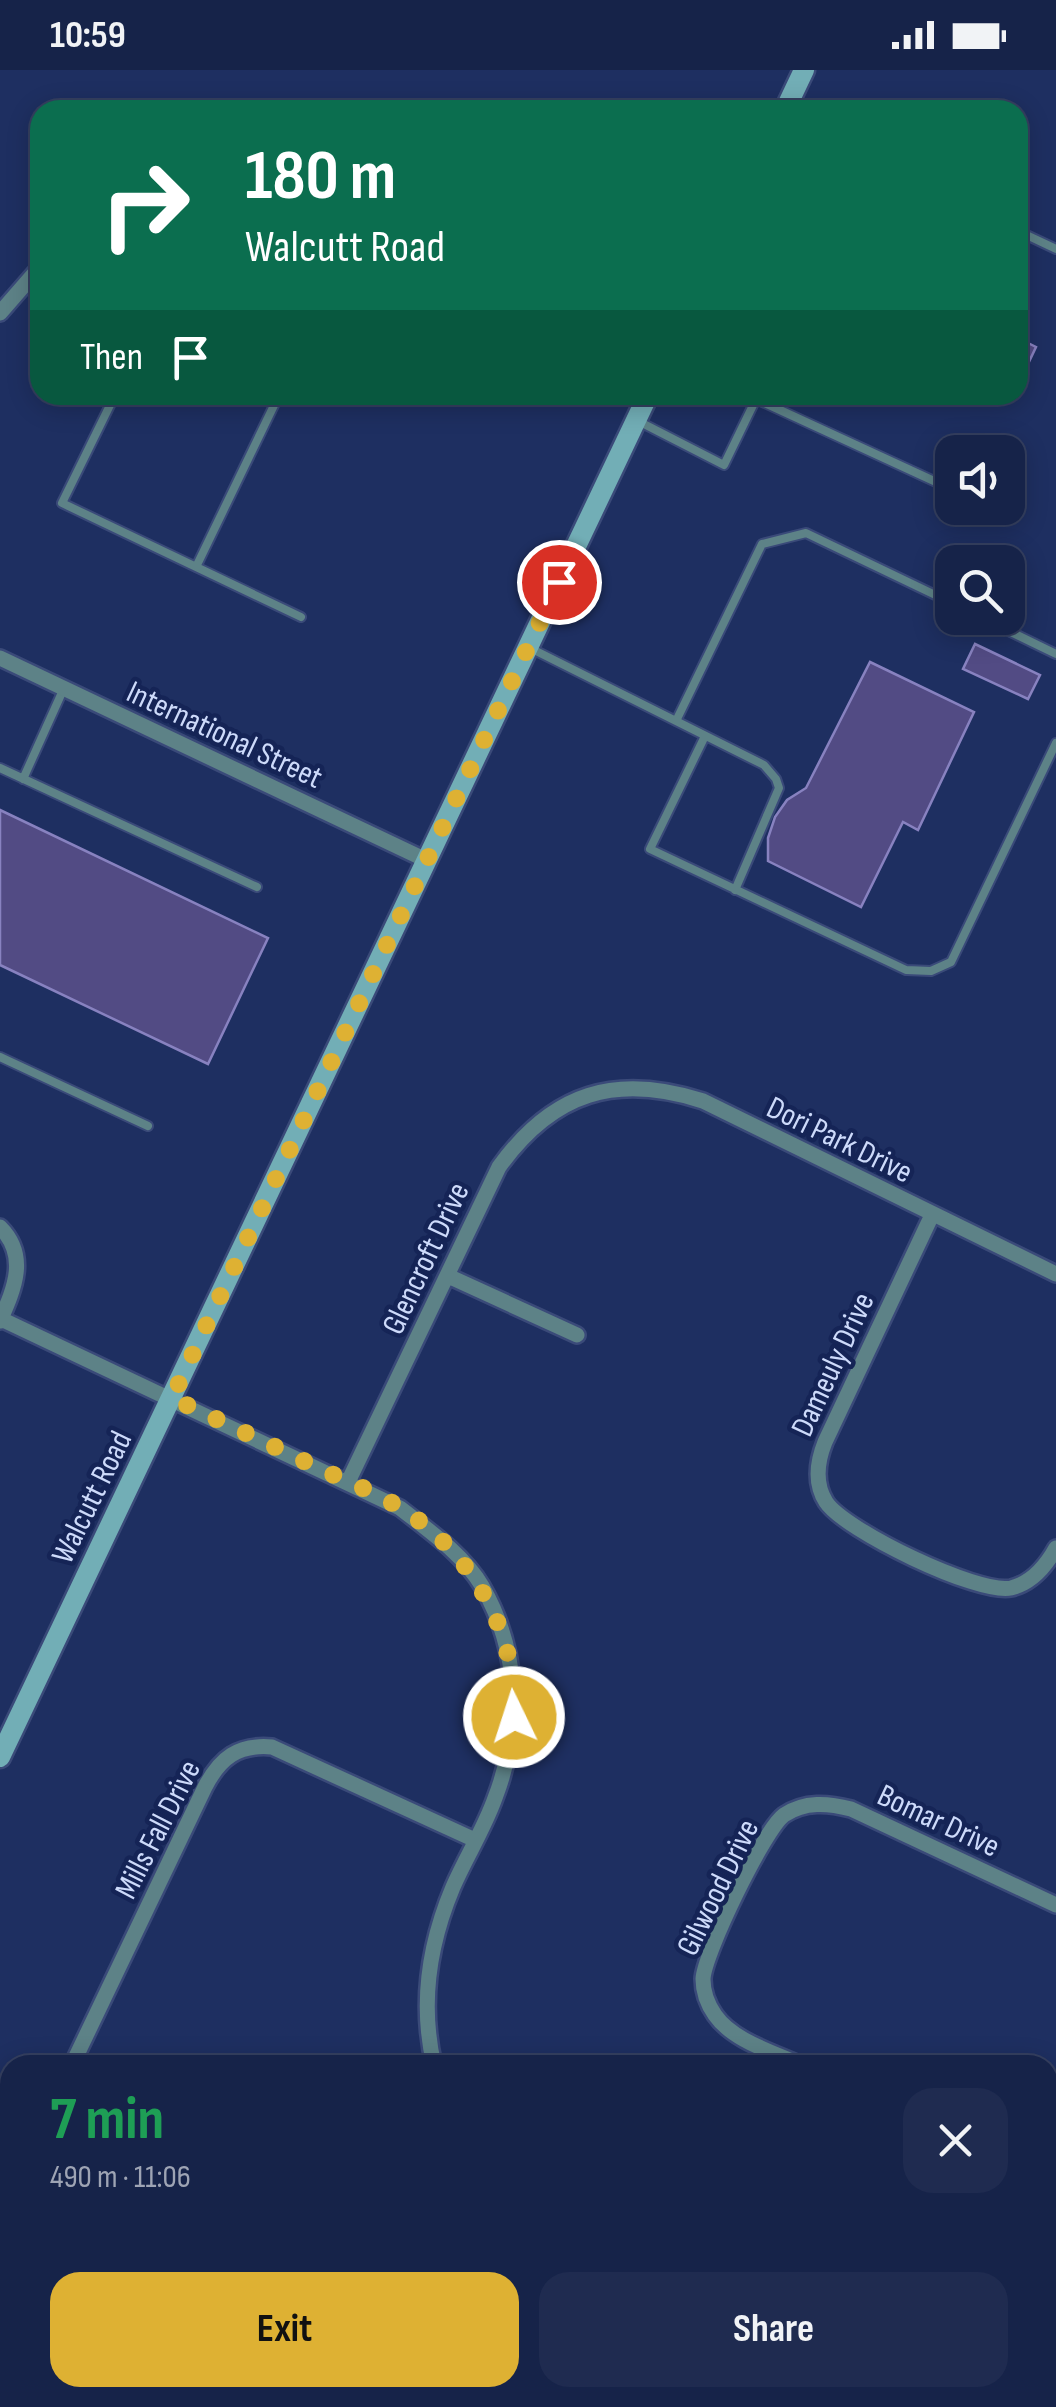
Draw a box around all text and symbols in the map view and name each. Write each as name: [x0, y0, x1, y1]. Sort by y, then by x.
text: 10:59: [50, 13, 126, 58]
text: 180 m: [245, 135, 396, 219]
icon: right: [80, 140, 210, 270]
text: Walcutt Road: [245, 220, 445, 275]
icon: arrive: [163, 330, 218, 385]
text: Then: [80, 335, 143, 380]
map controls: [935, 435, 1025, 635]
button: sound: [935, 435, 1025, 525]
pin: [517, 540, 602, 625]
button: search: [935, 545, 1025, 635]
icon: arrive: [532, 555, 587, 610]
street label: International Street: [120, 673, 328, 798]
street label: Dori Park Drive: [760, 1088, 918, 1192]
street label: Glencroft Drive: [374, 1177, 478, 1341]
street label: Dameuly Drive: [783, 1287, 884, 1443]
street label: Walcutt Road: [44, 1425, 141, 1570]
position arrow: [462, 1665, 566, 1769]
street label: Mills Fall Drive: [107, 1754, 210, 1905]
street label: Bomar Drive: [871, 1776, 1006, 1867]
street label: Gilwood Drive: [669, 1813, 768, 1962]
text: 7 min: [50, 2084, 164, 2156]
button: close: [903, 2088, 1008, 2193]
text: 490 m · 11:06: [50, 2158, 191, 2197]
button: Exit: [50, 2272, 519, 2387]
button: Share: [539, 2272, 1008, 2387]

